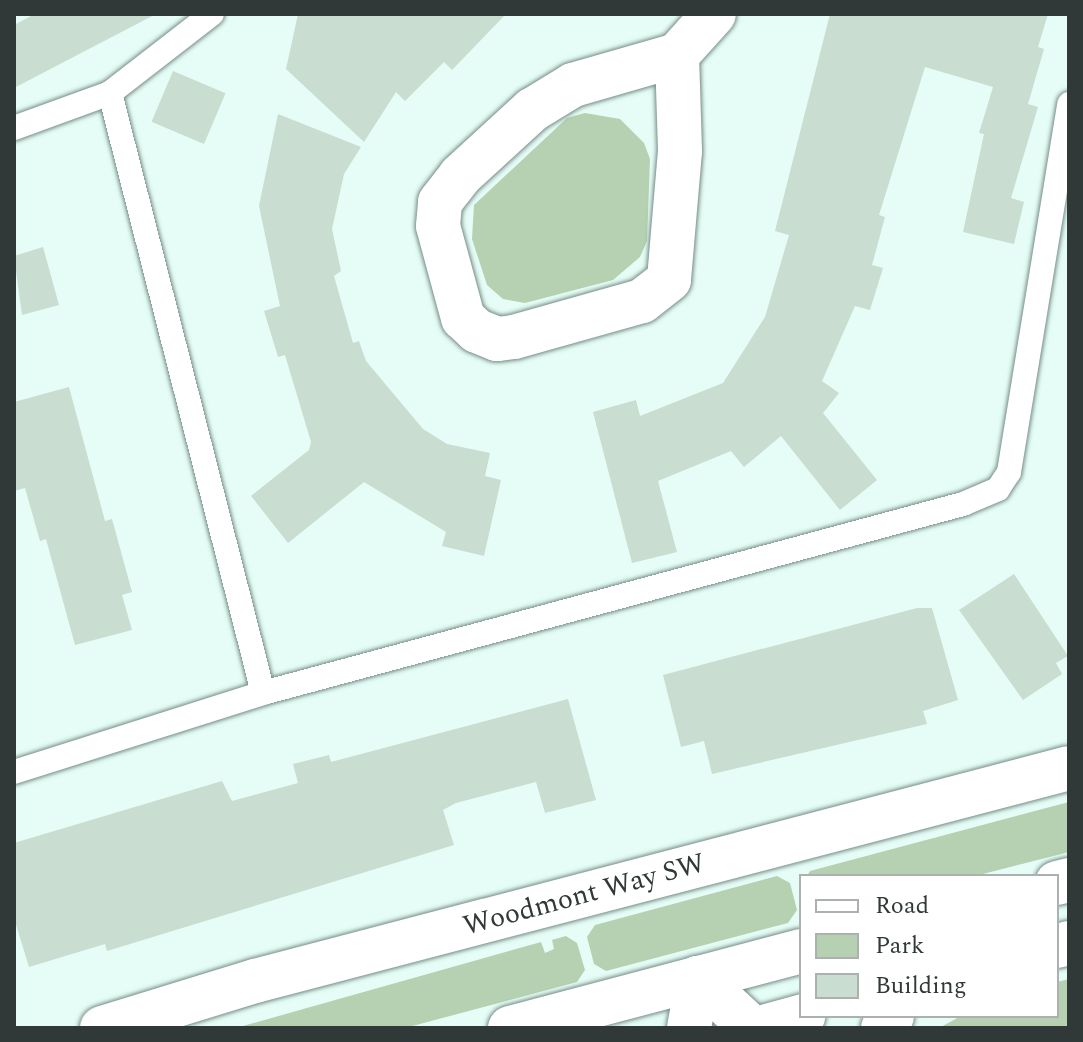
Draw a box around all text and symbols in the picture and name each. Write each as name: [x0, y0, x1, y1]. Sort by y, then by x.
street label: Woodmont Way SW: [460, 847, 708, 943]
legend: [799, 874, 1059, 1018]
text: Road: [875, 888, 929, 924]
text: Park: [875, 928, 925, 964]
text: Building: [875, 968, 967, 1004]

